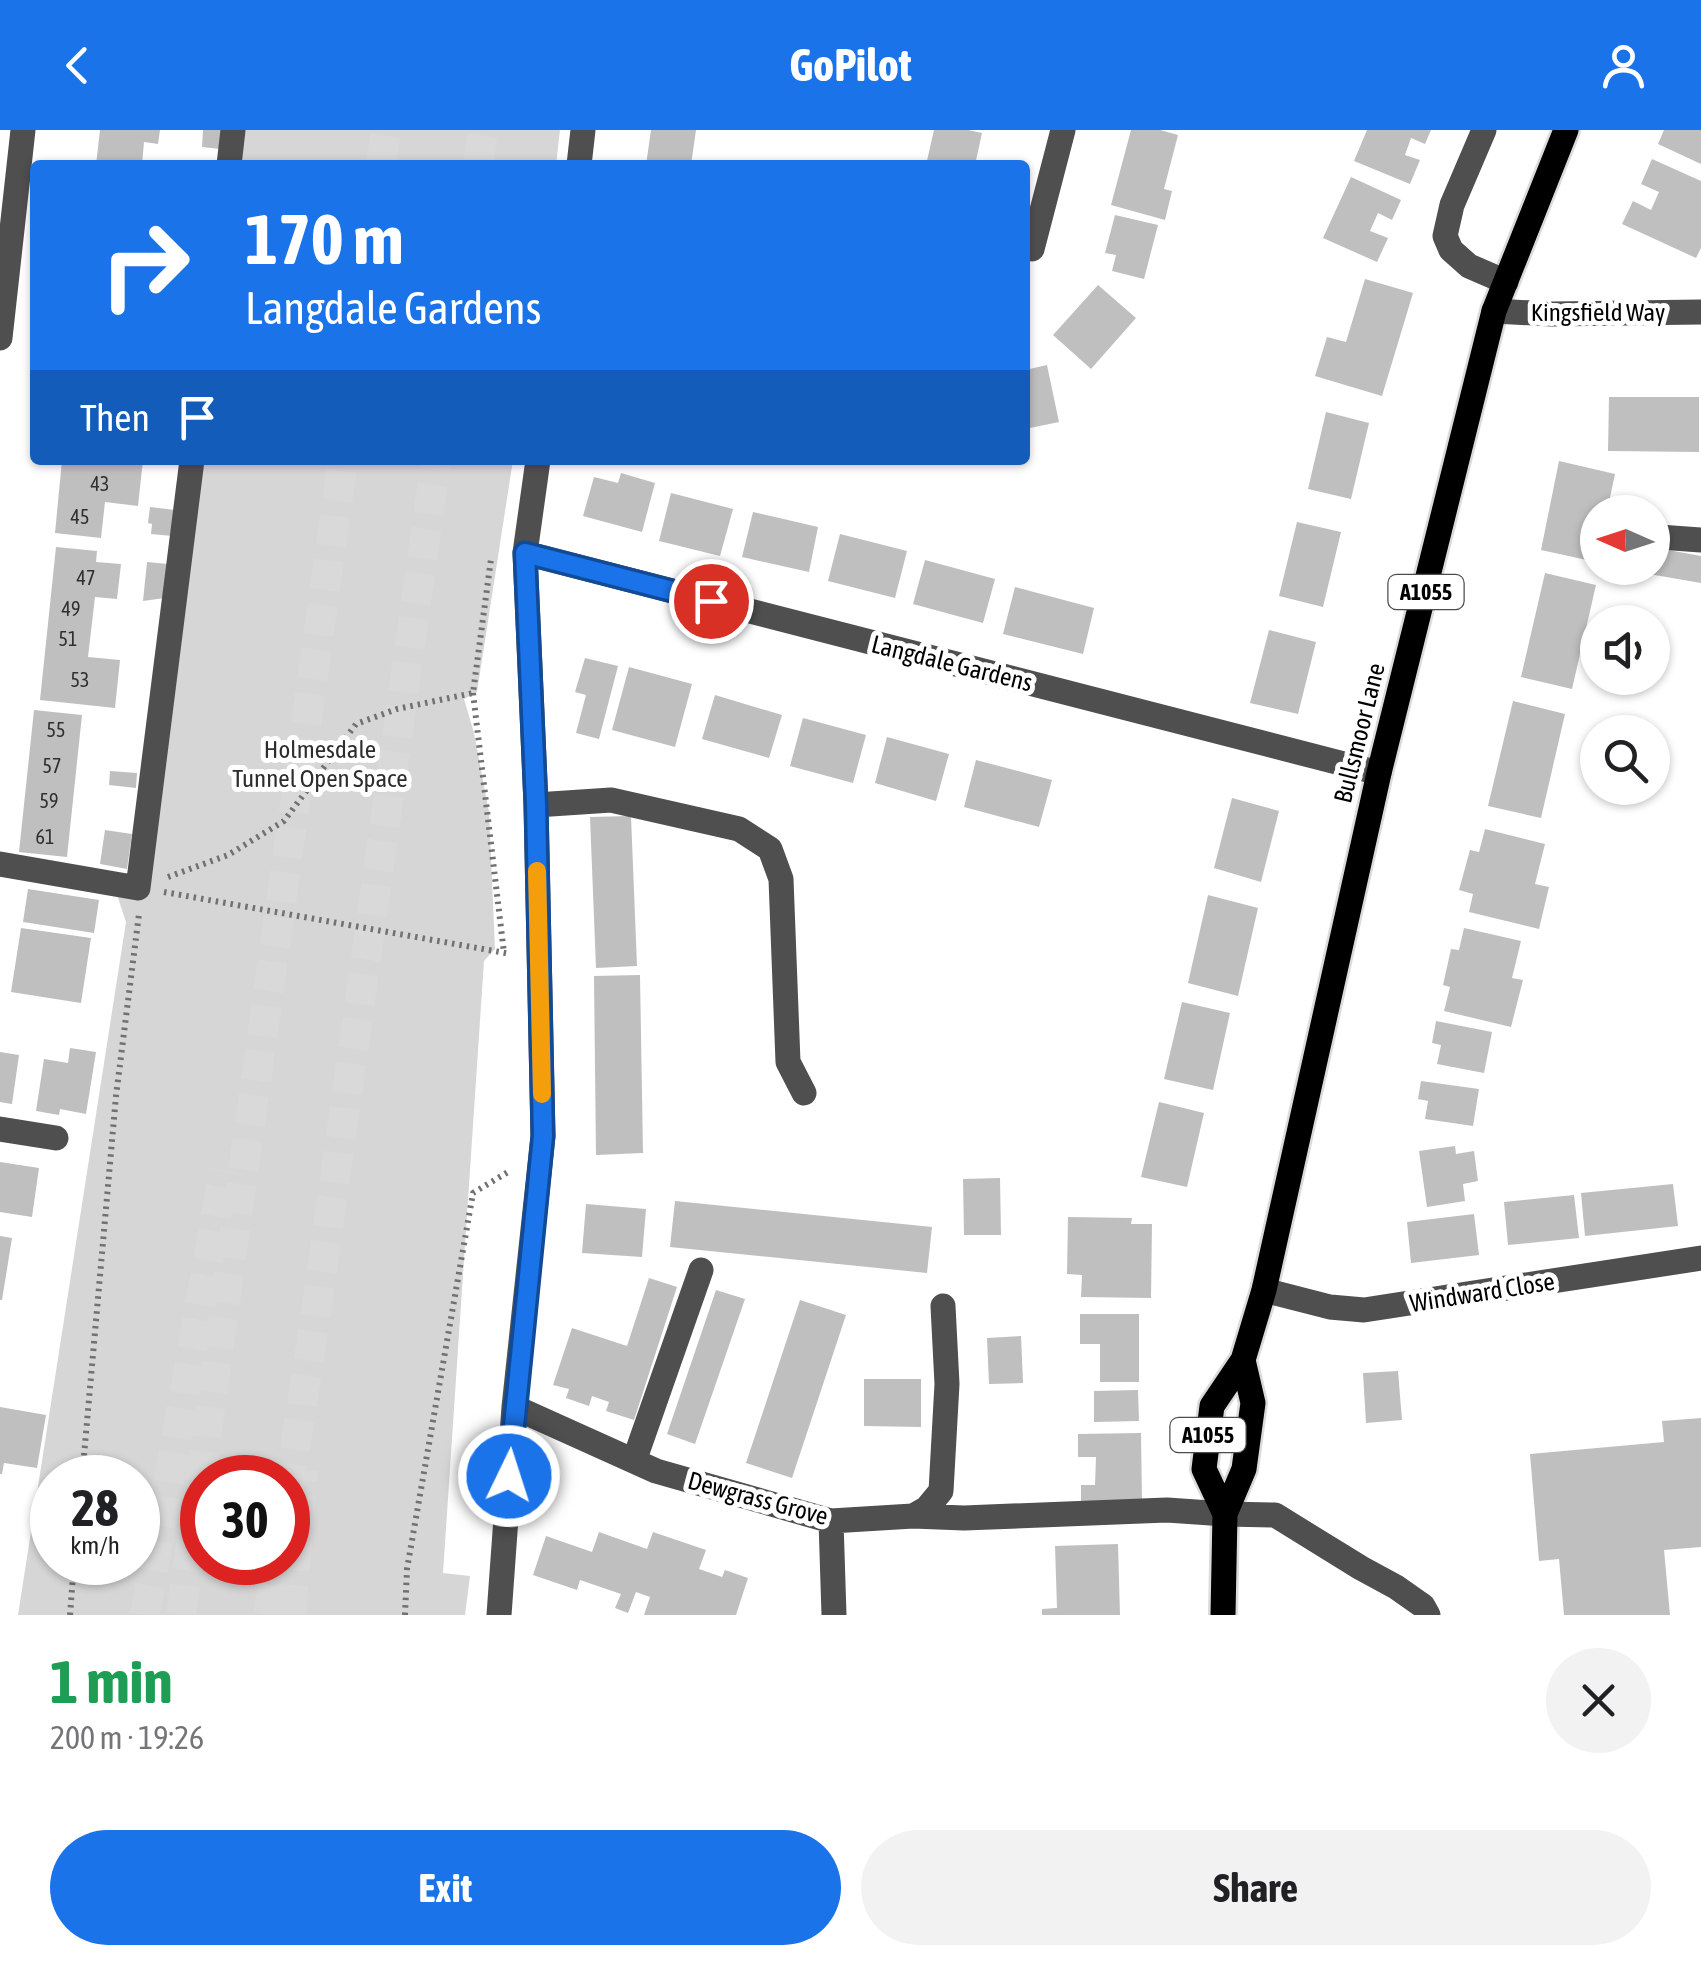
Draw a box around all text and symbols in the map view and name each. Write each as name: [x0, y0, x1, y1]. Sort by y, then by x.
icon: back: [50, 38, 105, 93]
icon: person: [1596, 38, 1651, 93]
text: GoPilot: [789, 39, 912, 91]
text: 170 m: [245, 199, 404, 279]
icon: right: [80, 200, 210, 330]
text: Langdale Gardens: [245, 282, 541, 334]
street label: Kingsfield Way: [1531, 298, 1665, 326]
icon: arrive: [170, 390, 225, 445]
text: Then: [80, 396, 150, 439]
house number: 43: [91, 472, 109, 495]
north arrow: [1580, 495, 1670, 585]
map controls: [1580, 495, 1670, 805]
house number: 45: [71, 505, 89, 528]
pin: [669, 559, 754, 644]
house number: 47: [77, 566, 95, 589]
icon: arrive: [684, 574, 739, 629]
road number: A1055: [1388, 575, 1464, 609]
house number: 49: [62, 597, 80, 620]
button: sound: [1580, 605, 1670, 695]
house number: 51: [59, 627, 77, 650]
street label: Langdale Gardens: [869, 629, 1035, 697]
street label: Bullsmoor Lane: [1328, 660, 1390, 806]
house number: 53: [71, 668, 89, 691]
button: search: [1580, 715, 1670, 805]
house number: 55: [47, 718, 65, 741]
park label: Holmesdale Tunnel Open Space: [232, 735, 408, 792]
house number: 57: [43, 754, 61, 777]
house number: 59: [40, 789, 58, 812]
house number: 61: [36, 825, 54, 848]
street label: Windward Close: [1408, 1267, 1556, 1317]
road number: A1055: [1170, 1418, 1246, 1452]
position arrow: [457, 1424, 561, 1528]
speed limit sign: 30: [180, 1455, 310, 1585]
street label: Dewgrass Grove: [685, 1466, 831, 1530]
text: 28: [71, 1479, 118, 1537]
text: km/h: [70, 1531, 120, 1559]
text: 1 min: [50, 1647, 173, 1716]
button: close: [1546, 1648, 1651, 1753]
text: 200 m · 19:26: [50, 1719, 204, 1756]
button: Exit: [50, 1830, 841, 1945]
button: Share: [861, 1830, 1651, 1945]

